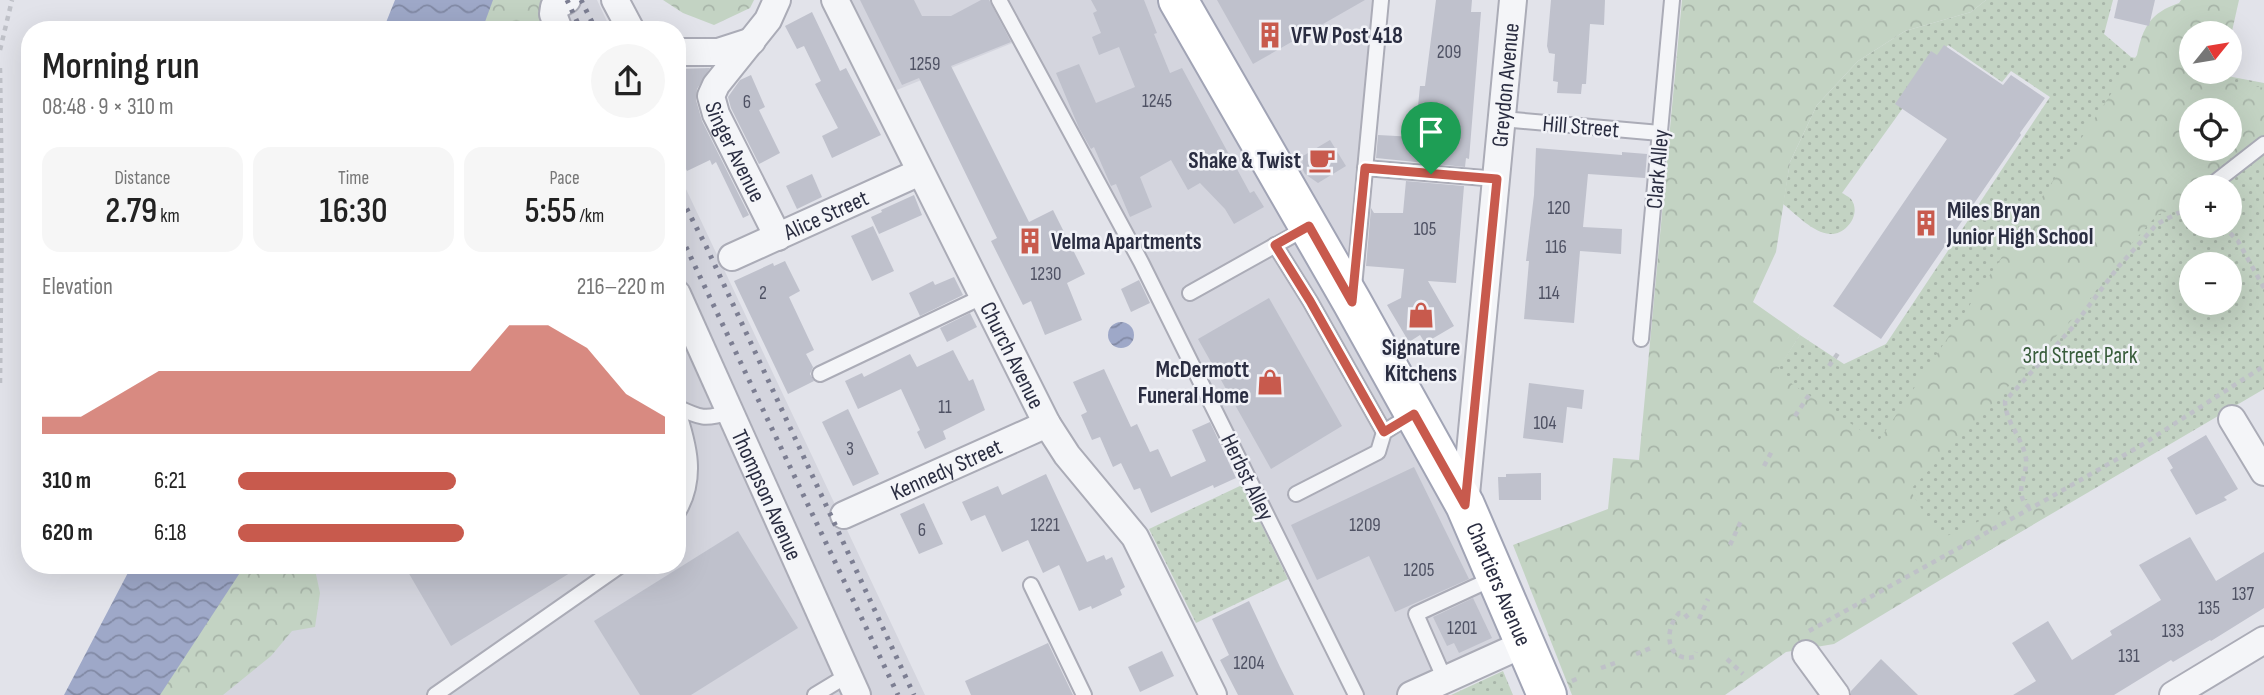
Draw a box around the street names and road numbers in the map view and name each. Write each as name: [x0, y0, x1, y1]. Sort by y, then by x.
street label: Greydon Avenue: [1486, 22, 1526, 148]
street label: Singer Avenue: [698, 99, 771, 207]
street label: Hill Street: [1541, 110, 1620, 144]
street label: Clark Alley: [1641, 128, 1675, 210]
street label: Alice Street: [779, 184, 873, 247]
street label: Church Avenue: [973, 297, 1050, 414]
street label: Thompson Avenue: [725, 425, 808, 565]
street label: Herbst Alley: [1214, 430, 1280, 525]
street label: Kennedy Street: [887, 433, 1007, 507]
street label: Chartiers Avenue: [1459, 518, 1537, 651]

